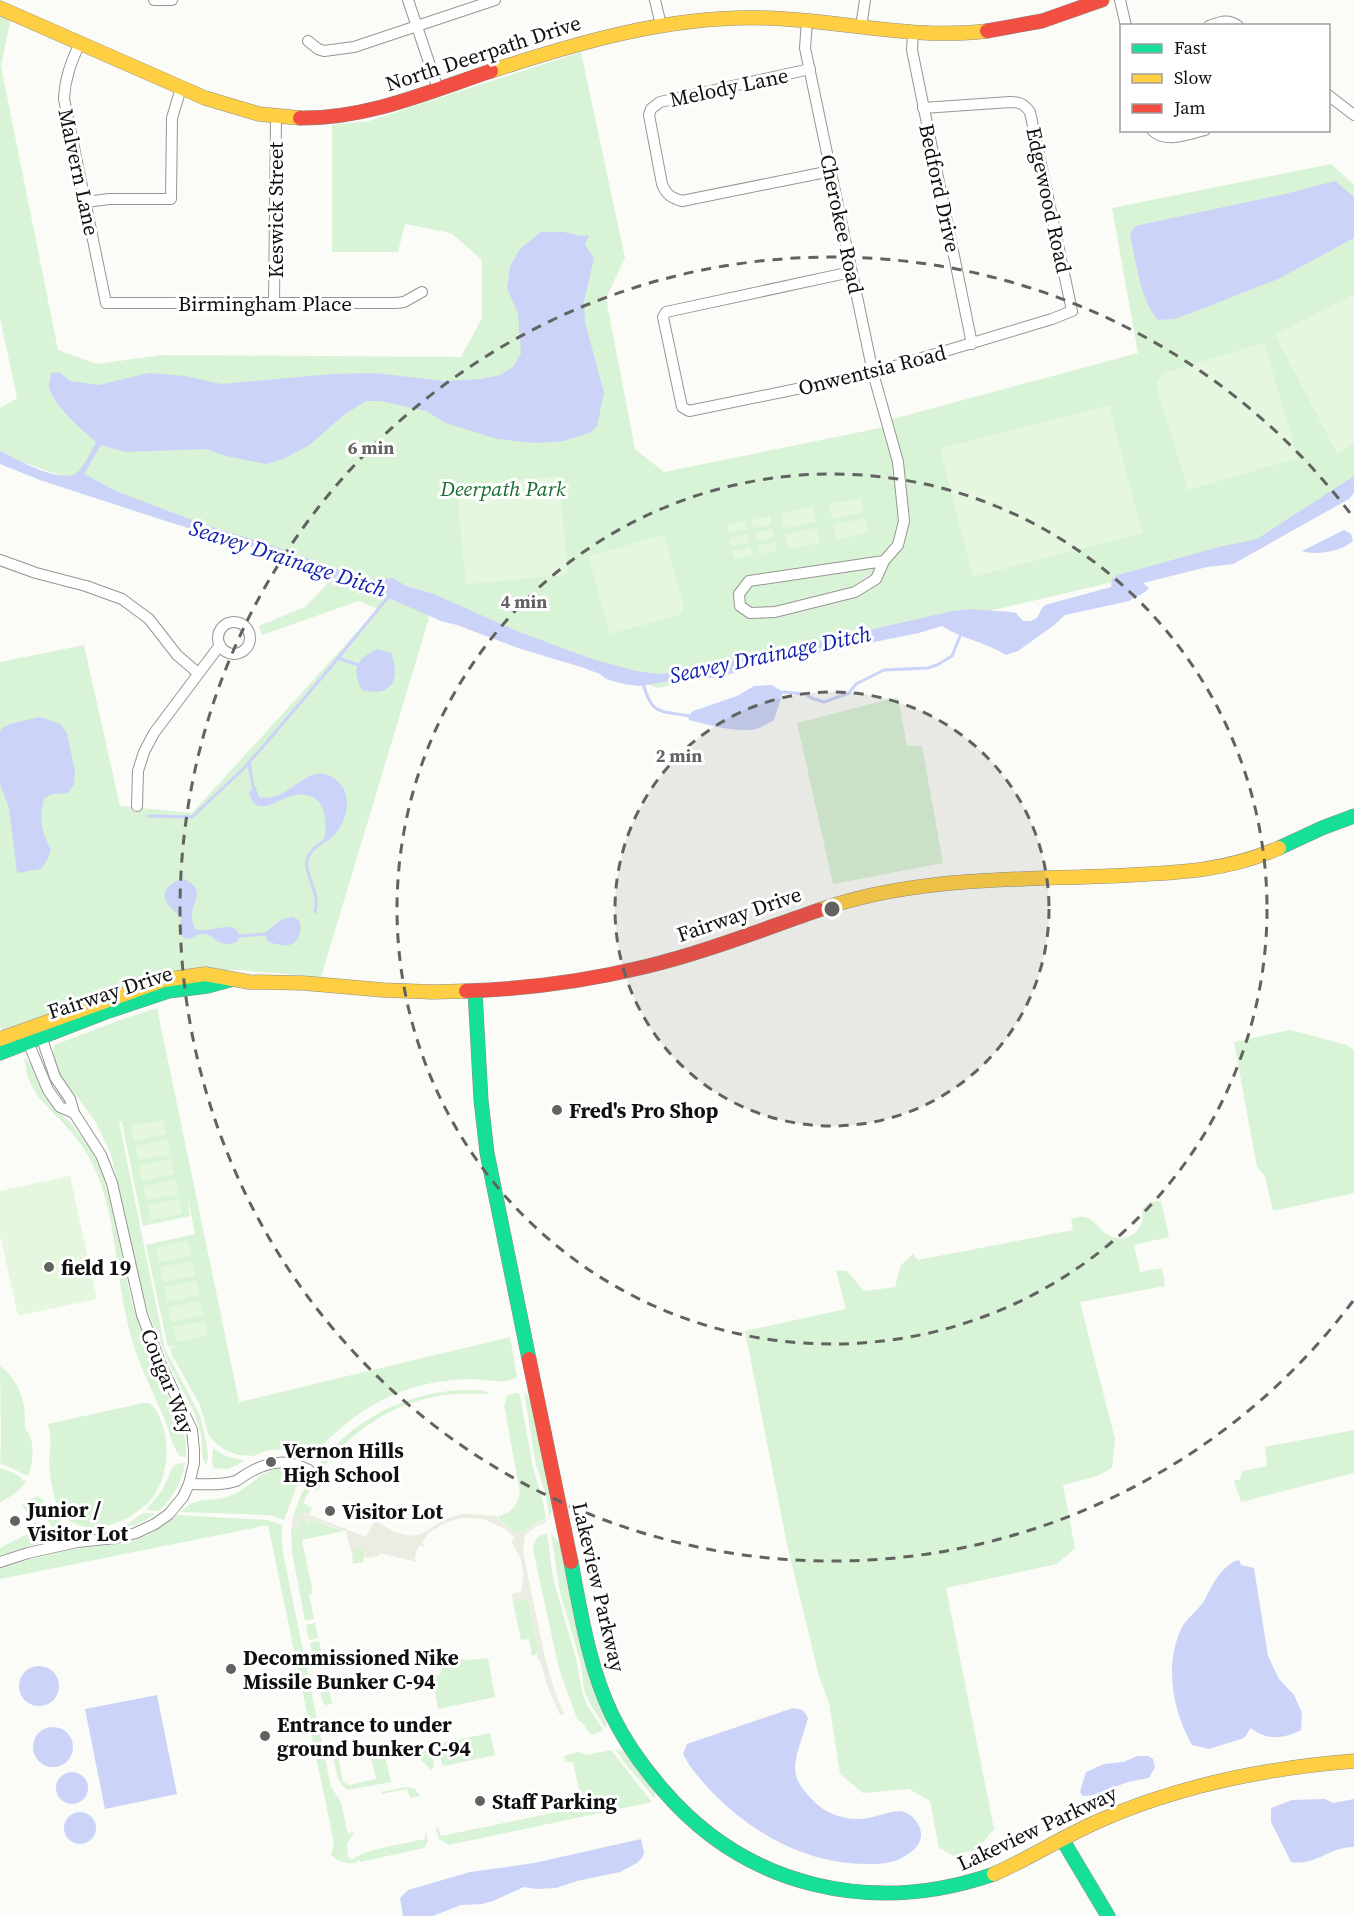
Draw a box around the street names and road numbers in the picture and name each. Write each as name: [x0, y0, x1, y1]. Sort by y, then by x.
street label: North Deerpath Drive: [382, 8, 584, 98]
street label: Melody Lane: [667, 60, 791, 114]
street label: Malvern Lane: [51, 106, 107, 238]
street label: Bedford Drive: [912, 121, 968, 255]
street label: Edgewood Road: [1019, 124, 1079, 276]
street label: Keswick Street: [261, 142, 290, 278]
street label: Cherokee Road: [813, 152, 871, 296]
street label: Birmingham Place: [178, 289, 352, 318]
street label: Onwentsia Road: [795, 338, 949, 402]
street label: Fairway Drive: [673, 879, 805, 949]
street label: Fairway Drive: [44, 958, 176, 1026]
street label: Cougar Way: [134, 1324, 202, 1438]
street label: Lakeview Parkway: [565, 1499, 633, 1675]
street label: Lakeview Parkway: [952, 1778, 1122, 1878]

